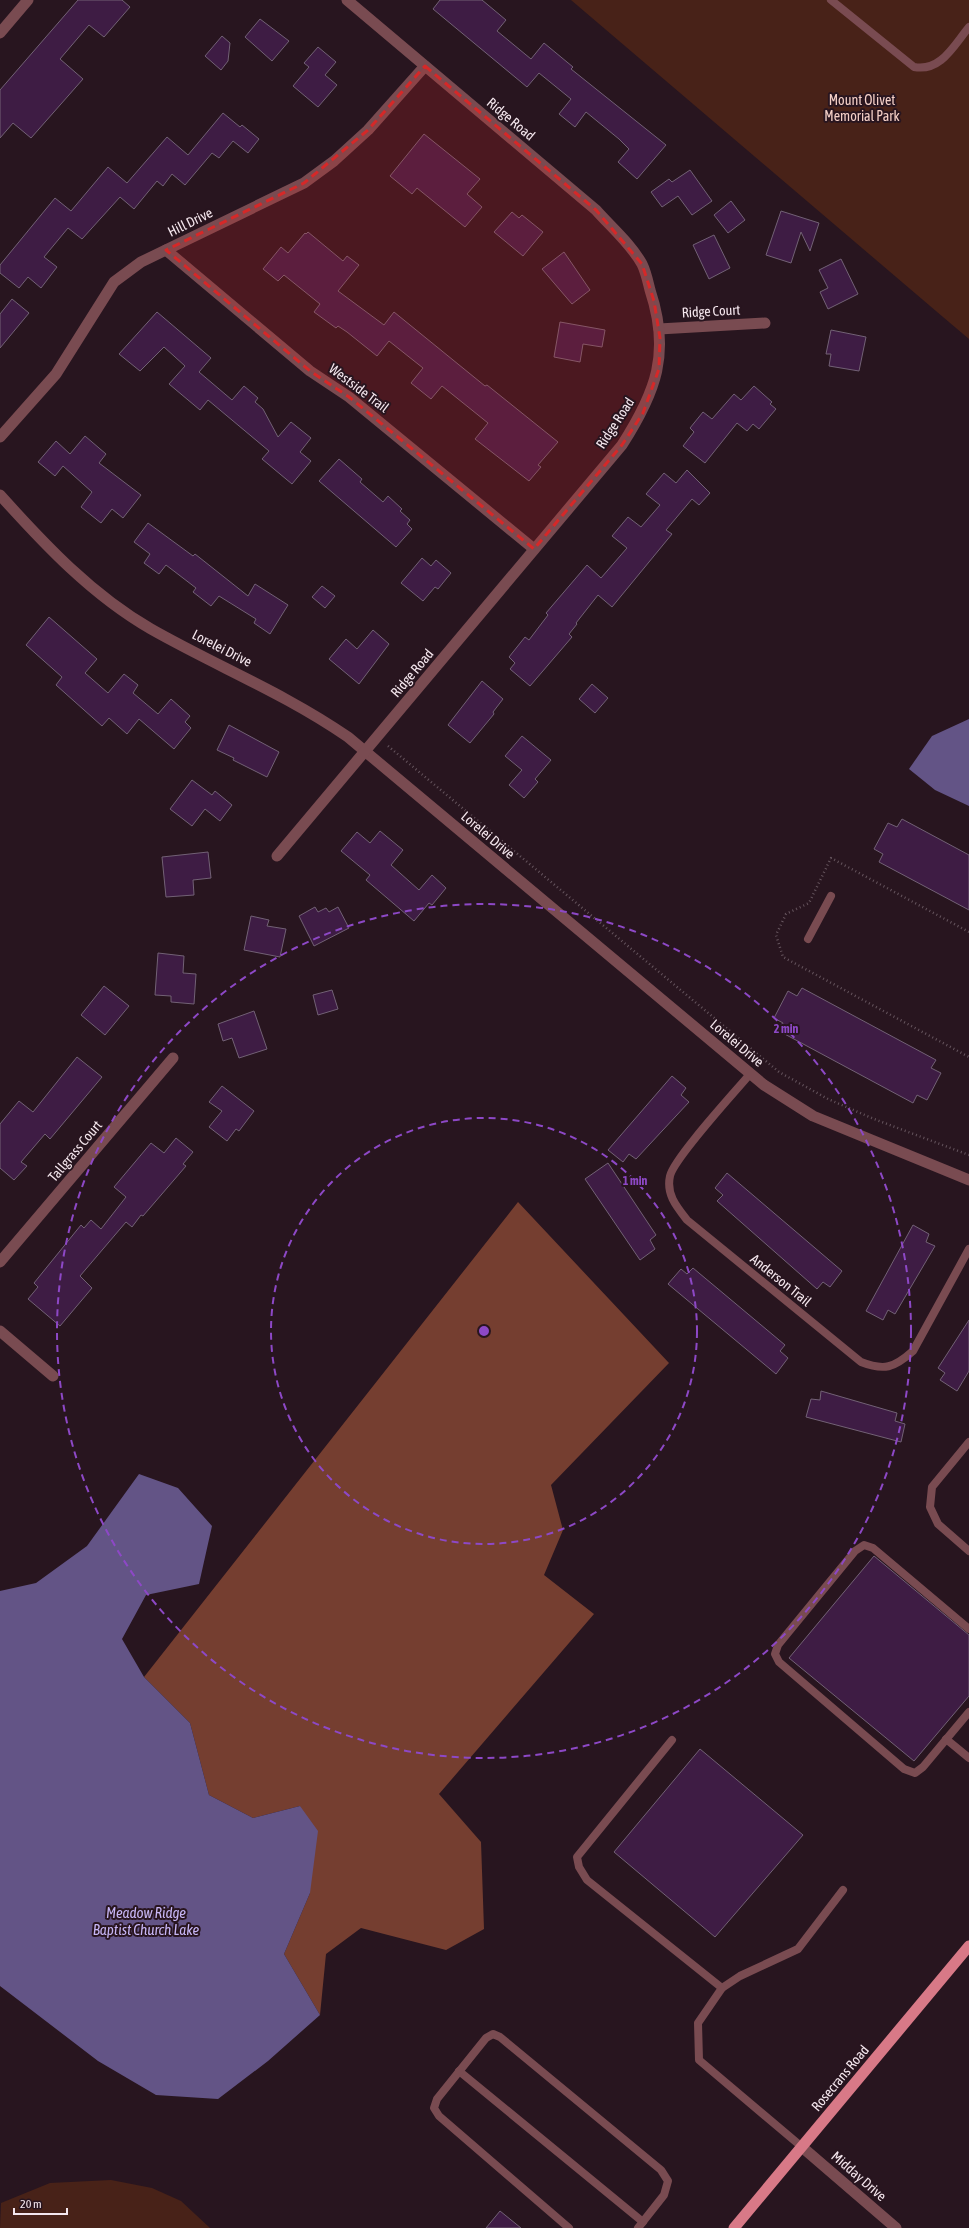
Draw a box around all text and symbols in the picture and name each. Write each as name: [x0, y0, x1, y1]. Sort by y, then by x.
park label: Mount Olivet Memorial Park: [824, 92, 900, 124]
street label: Ridge Road: [484, 94, 538, 144]
street label: Hill Drive: [165, 204, 215, 240]
street label: Ridge Court: [681, 301, 741, 321]
street label: Westside Trail: [326, 360, 392, 416]
street label: Ridge Road: [593, 394, 637, 452]
street label: Lorelei Drive: [190, 626, 254, 670]
street label: Ridge Road: [387, 646, 437, 700]
street label: Lorelei Drive: [458, 808, 518, 862]
street label: Lorelei Drive: [707, 1016, 767, 1070]
text: 2 min: [774, 1022, 798, 1036]
street label: Tallgrass Court: [45, 1117, 105, 1185]
text: 1 min: [623, 1174, 647, 1188]
street label: Anderson Trail: [747, 1251, 815, 1310]
centre of rings: [477, 1324, 491, 1338]
water label: Meadow Ridge Baptist Church Lake: [93, 1904, 200, 1938]
street label: Rosecrans Road: [808, 2042, 872, 2114]
street label: Midday Drive: [828, 2148, 890, 2204]
scale bar: [14, 2190, 67, 2216]
text: 20 m: [20, 2197, 42, 2211]

